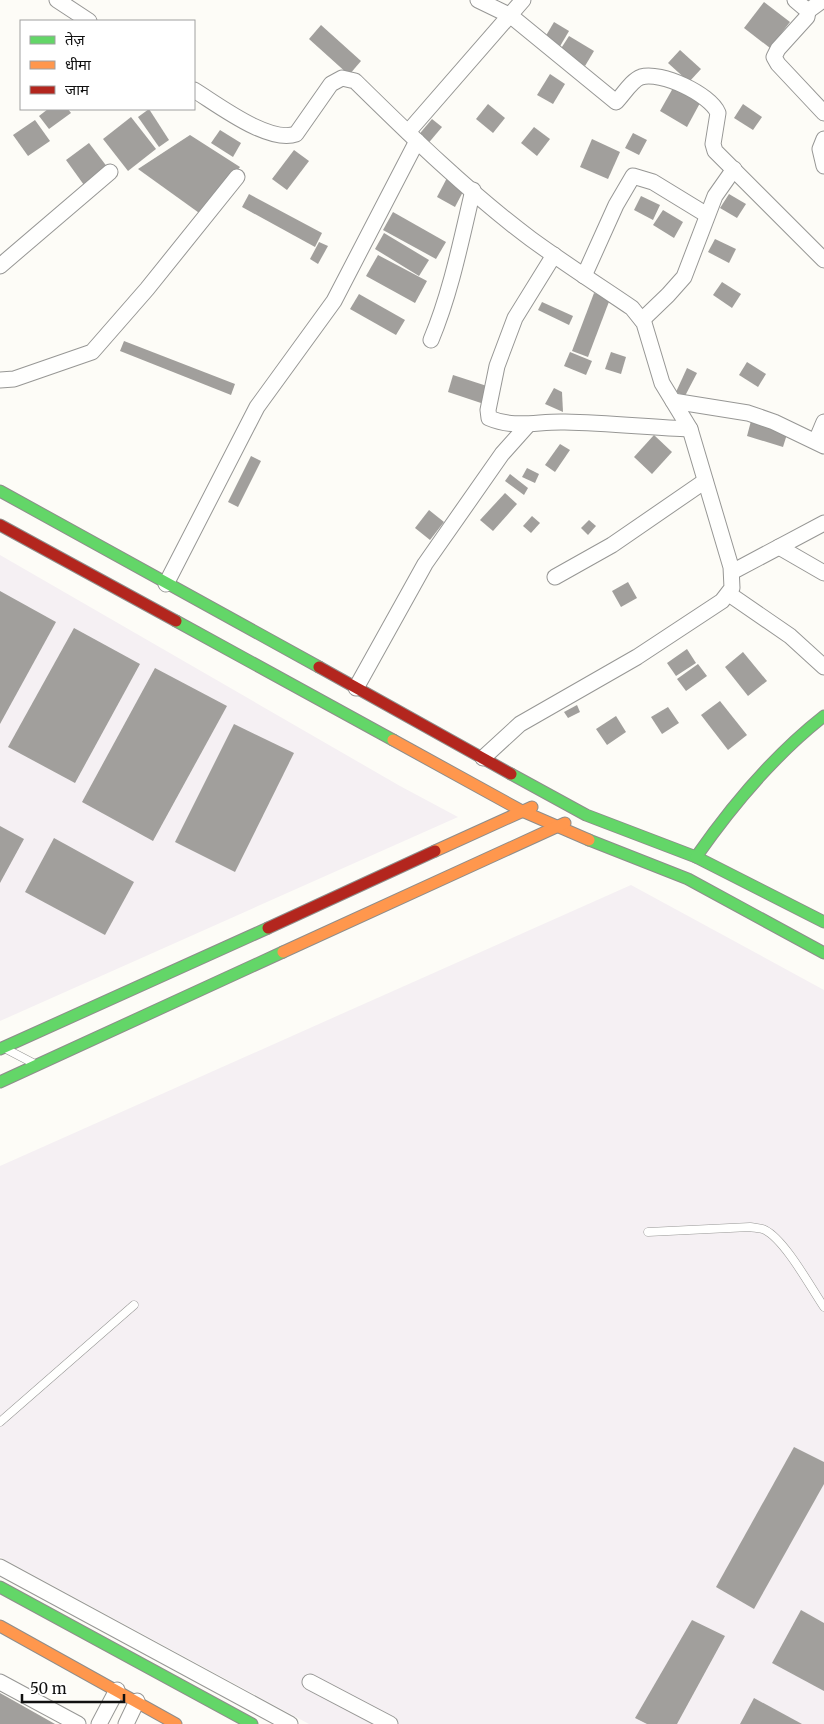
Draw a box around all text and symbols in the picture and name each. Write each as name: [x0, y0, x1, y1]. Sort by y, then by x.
legend: [20, 20, 195, 110]
text: तेज़: [65, 30, 86, 49]
text: धीमा: [65, 55, 92, 74]
text: जाम: [65, 80, 90, 99]
scale bar: [22, 1672, 125, 1704]
text: 50 m: [30, 1679, 67, 1698]

